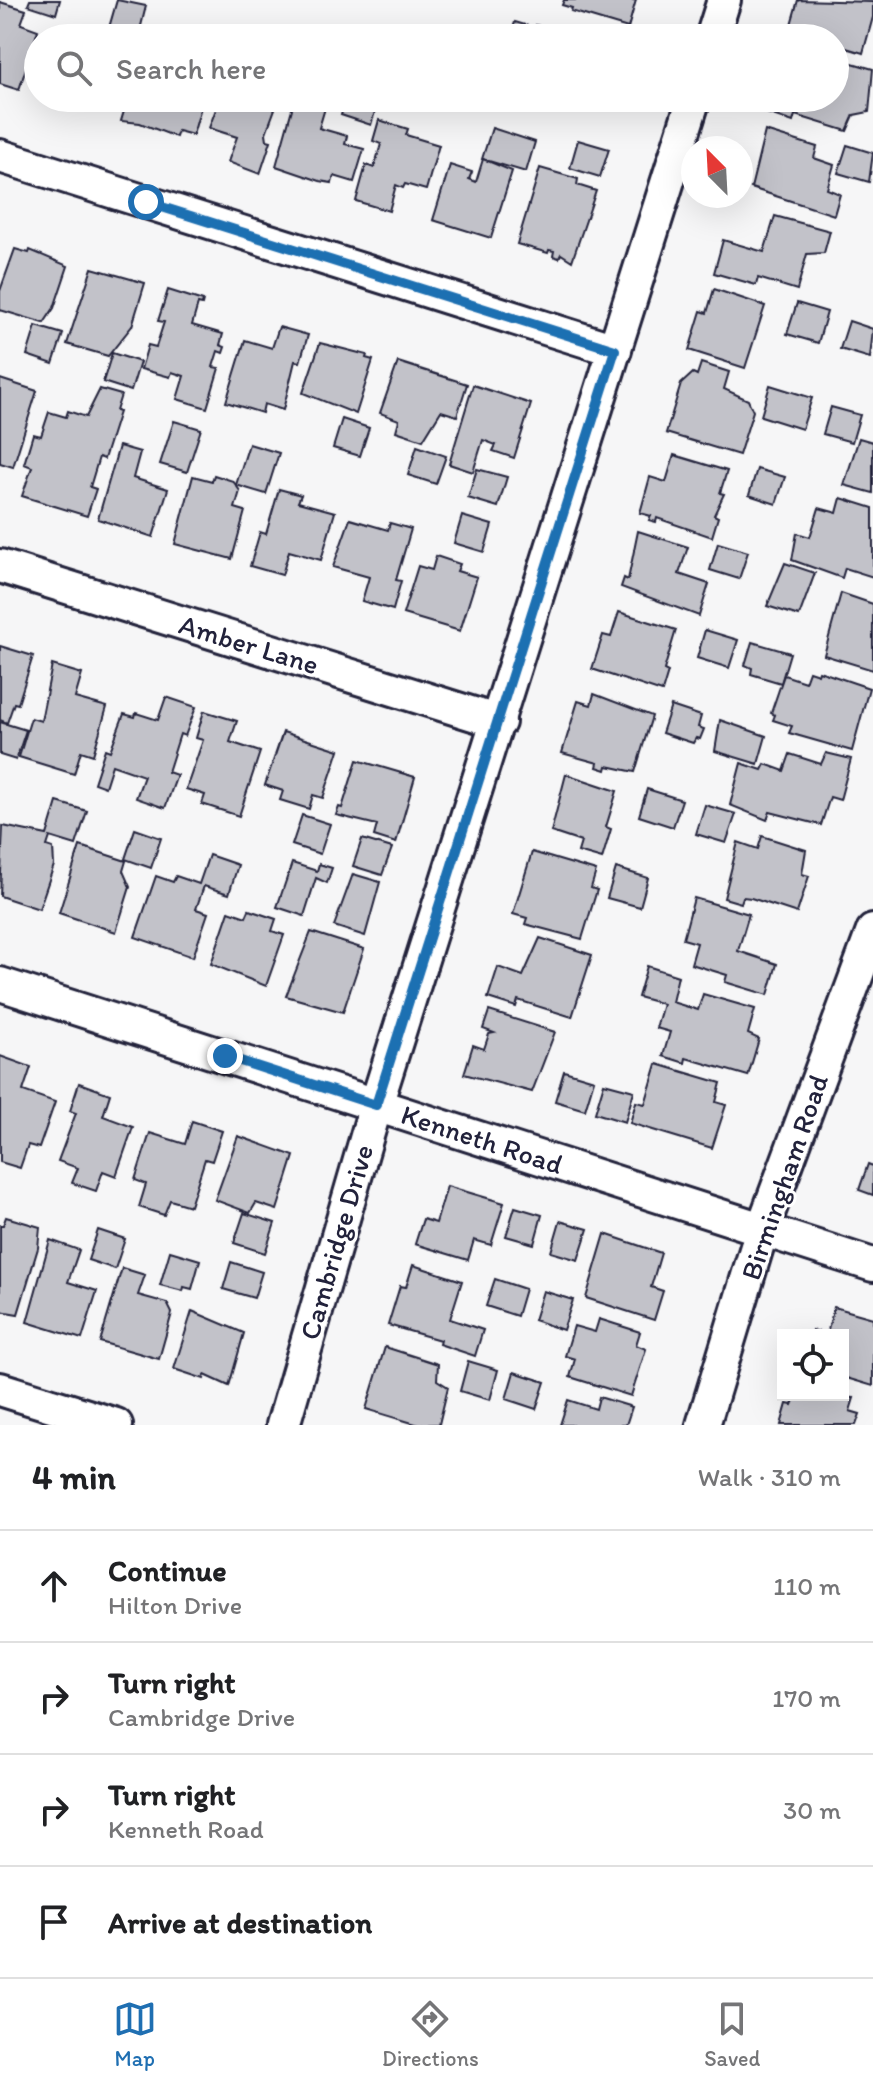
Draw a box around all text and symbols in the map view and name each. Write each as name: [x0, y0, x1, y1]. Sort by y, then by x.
search box: [24, 24, 849, 112]
icon: search: [52, 46, 96, 90]
text: Search here: [116, 50, 266, 87]
north arrow: [681, 136, 753, 208]
route start: [128, 184, 164, 220]
street label: Amber Lane: [175, 607, 323, 681]
route end: [207, 1038, 243, 1074]
street label: Birmingham Road: [733, 1069, 835, 1284]
street label: Kenneth Road: [397, 1097, 567, 1181]
street label: Cambridge Drive: [292, 1140, 380, 1344]
map controls: [777, 1329, 849, 1401]
button: locate: [777, 1329, 849, 1401]
text: 4 min: [32, 1457, 116, 1498]
text: Walk · 310 m: [698, 1461, 841, 1493]
text: Continue: [108, 1552, 227, 1589]
icon: ahead: [32, 1564, 76, 1608]
text: 110 m: [773, 1570, 841, 1602]
text: Hilton Drive: [108, 1589, 242, 1621]
text: Turn right: [108, 1664, 236, 1701]
icon: right: [32, 1676, 76, 1720]
text: 170 m: [772, 1682, 841, 1714]
text: Cambridge Drive: [108, 1701, 295, 1733]
text: Turn right: [108, 1776, 236, 1813]
icon: right: [32, 1788, 76, 1832]
text: 30 m: [783, 1794, 841, 1826]
text: Kenneth Road: [108, 1813, 264, 1845]
icon: arrive: [32, 1900, 76, 1944]
text: Arrive at destination: [108, 1904, 372, 1941]
tab: Map: [113, 1997, 157, 2072]
tab: Directions: [382, 1997, 479, 2072]
tab: Saved: [704, 1997, 760, 2072]

